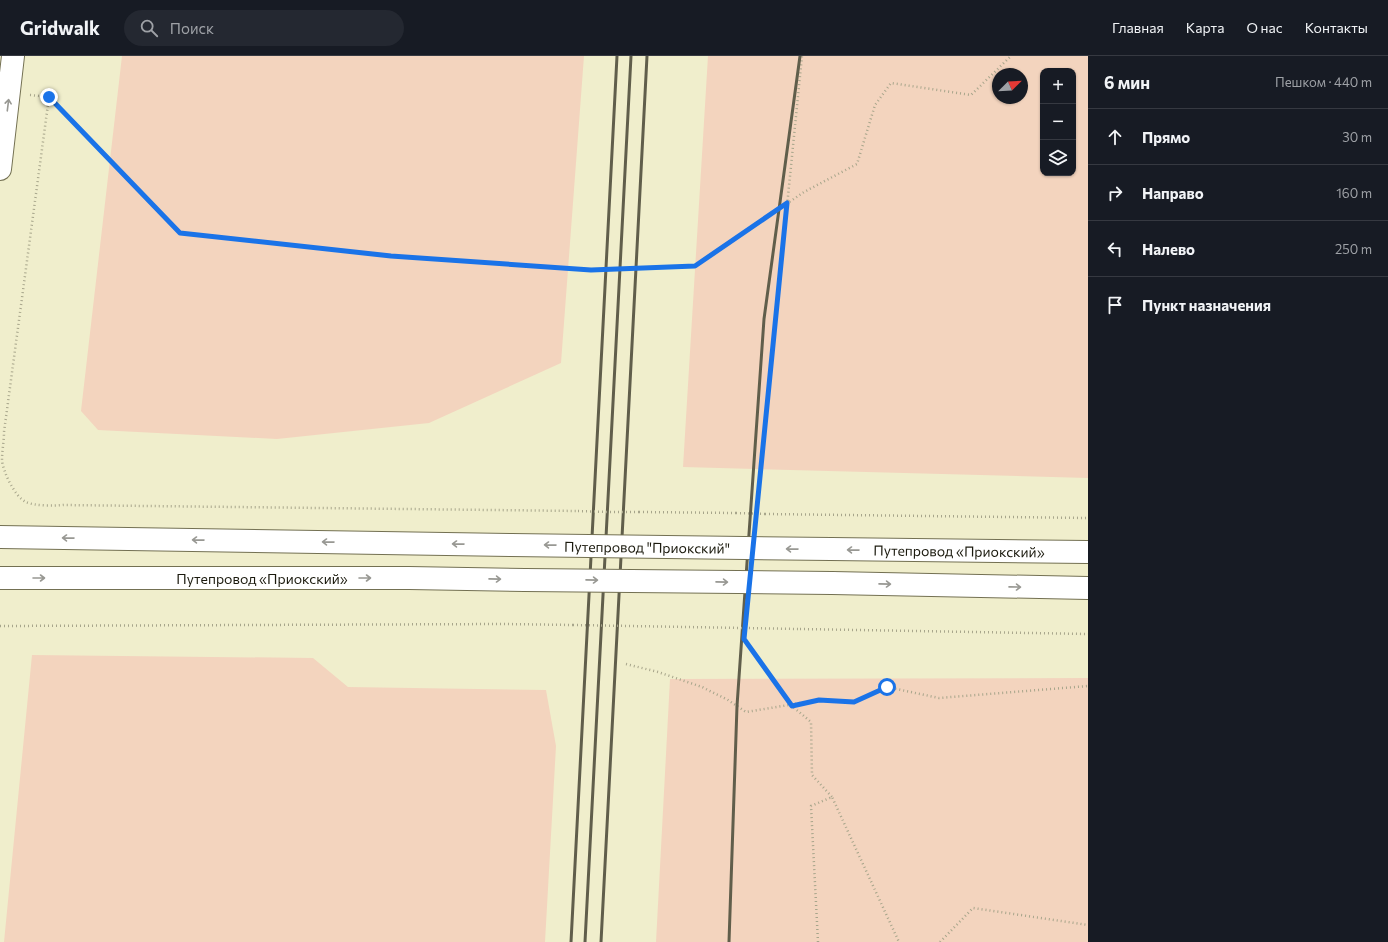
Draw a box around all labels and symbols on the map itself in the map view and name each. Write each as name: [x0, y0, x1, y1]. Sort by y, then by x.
north arrow: [992, 68, 1028, 104]
route end: [40, 88, 58, 106]
one-way arrow: [4, 99, 12, 112]
one-way arrow: [62, 534, 75, 542]
one-way arrow: [192, 536, 205, 544]
street label: Путепровод "Приокский": [564, 537, 730, 556]
one-way arrow: [322, 538, 335, 546]
one-way arrow: [452, 540, 465, 548]
one-way arrow: [544, 541, 557, 549]
street label: Путепровод «Приокский»: [873, 541, 1045, 560]
one-way arrow: [786, 545, 799, 553]
one-way arrow: [847, 546, 860, 553]
street label: Путепровод «Приокский»: [176, 570, 348, 587]
one-way arrow: [32, 574, 45, 582]
one-way arrow: [358, 574, 371, 582]
one-way arrow: [488, 575, 501, 583]
one-way arrow: [585, 576, 598, 584]
one-way arrow: [715, 578, 728, 586]
one-way arrow: [878, 581, 891, 588]
one-way arrow: [1008, 583, 1021, 591]
route start: [878, 678, 896, 696]

